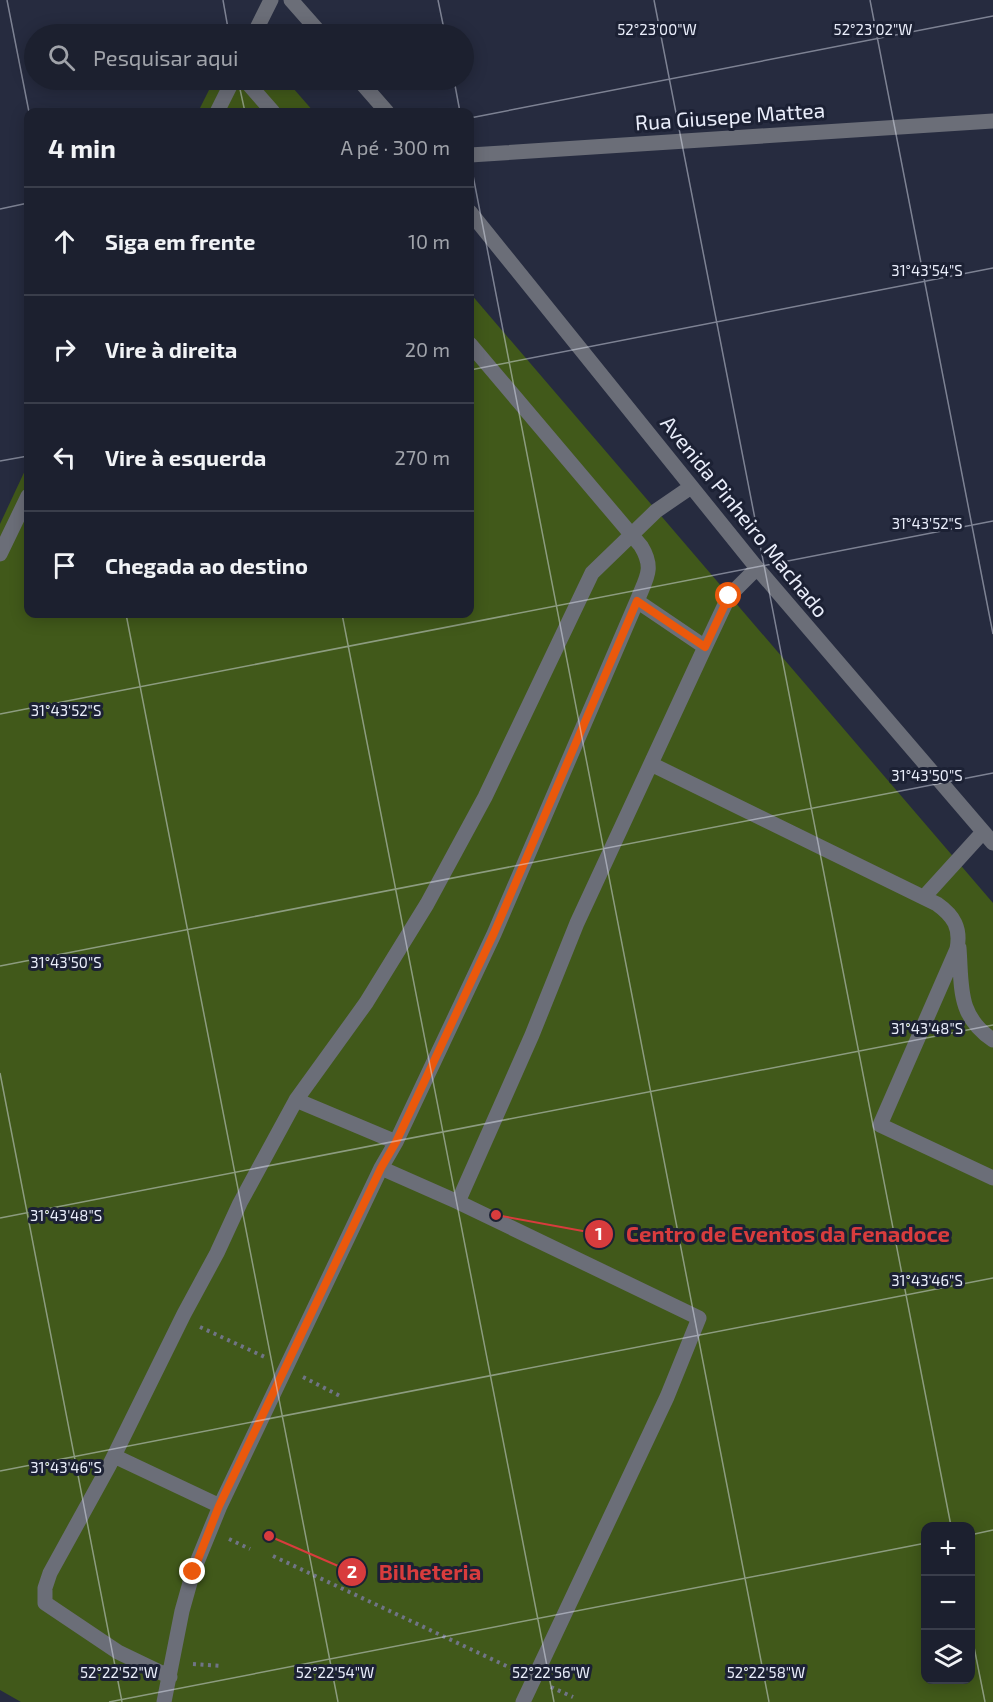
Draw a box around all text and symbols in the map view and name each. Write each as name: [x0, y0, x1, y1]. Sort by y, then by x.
text: 52°23'00"W: [617, 20, 697, 38]
text: 52°23'02"W: [834, 20, 912, 38]
search box: [24, 24, 474, 90]
icon: search: [45, 41, 78, 74]
text: Pesquisar aqui: [93, 44, 239, 70]
street label: Rua Giusepe Mattea: [634, 96, 826, 135]
text: 4 min: [48, 132, 116, 163]
text: A pé · 300 m: [340, 135, 450, 159]
icon: ahead: [48, 225, 81, 258]
text: Siga em frente: [105, 228, 255, 254]
text: 10 m: [408, 229, 450, 253]
text: 31°43'54"S: [891, 261, 963, 279]
icon: right: [48, 333, 81, 366]
text: Vire à direita: [105, 336, 237, 362]
text: 20 m: [405, 337, 450, 361]
street label: Avenida Pinheiro Machado: [656, 410, 834, 622]
icon: left: [48, 441, 81, 474]
text: Vire à esquerda: [105, 444, 266, 470]
text: 270 m: [394, 445, 450, 469]
text: 31°43'52"S: [892, 514, 962, 532]
icon: arrive: [48, 549, 81, 582]
text: Chegada ao destino: [105, 552, 308, 578]
route start: [715, 582, 741, 608]
text: 31°43'52"S: [31, 701, 101, 719]
text: 31°43'50"S: [891, 766, 963, 784]
text: 31°43'50"S: [30, 953, 102, 971]
text: 31°43'48"S: [891, 1019, 963, 1037]
text: 31°43'48"S: [30, 1206, 102, 1224]
callout: Centro de Eventos da Fenadoce: [584, 1214, 962, 1254]
text: Centro de Eventos da Fenadoce: [626, 1220, 950, 1246]
text: 1: [595, 1222, 603, 1244]
text: 31°43'46"S: [891, 1271, 963, 1289]
text: 31°43'46"S: [30, 1458, 102, 1476]
map controls: [921, 1522, 975, 1684]
button: +: [921, 1522, 975, 1576]
callout: Bilheteria: [337, 1552, 494, 1592]
route end: [179, 1558, 205, 1584]
text: Bilheteria: [379, 1558, 481, 1584]
text: 2: [347, 1560, 357, 1582]
button: −: [921, 1576, 975, 1630]
button: layers: [921, 1630, 975, 1684]
text: 52°22'52"W: [80, 1663, 158, 1681]
text: 52°22'54"W: [296, 1663, 374, 1681]
text: 52°22'56"W: [512, 1663, 590, 1681]
text: 52°22'58"W: [727, 1663, 805, 1681]

